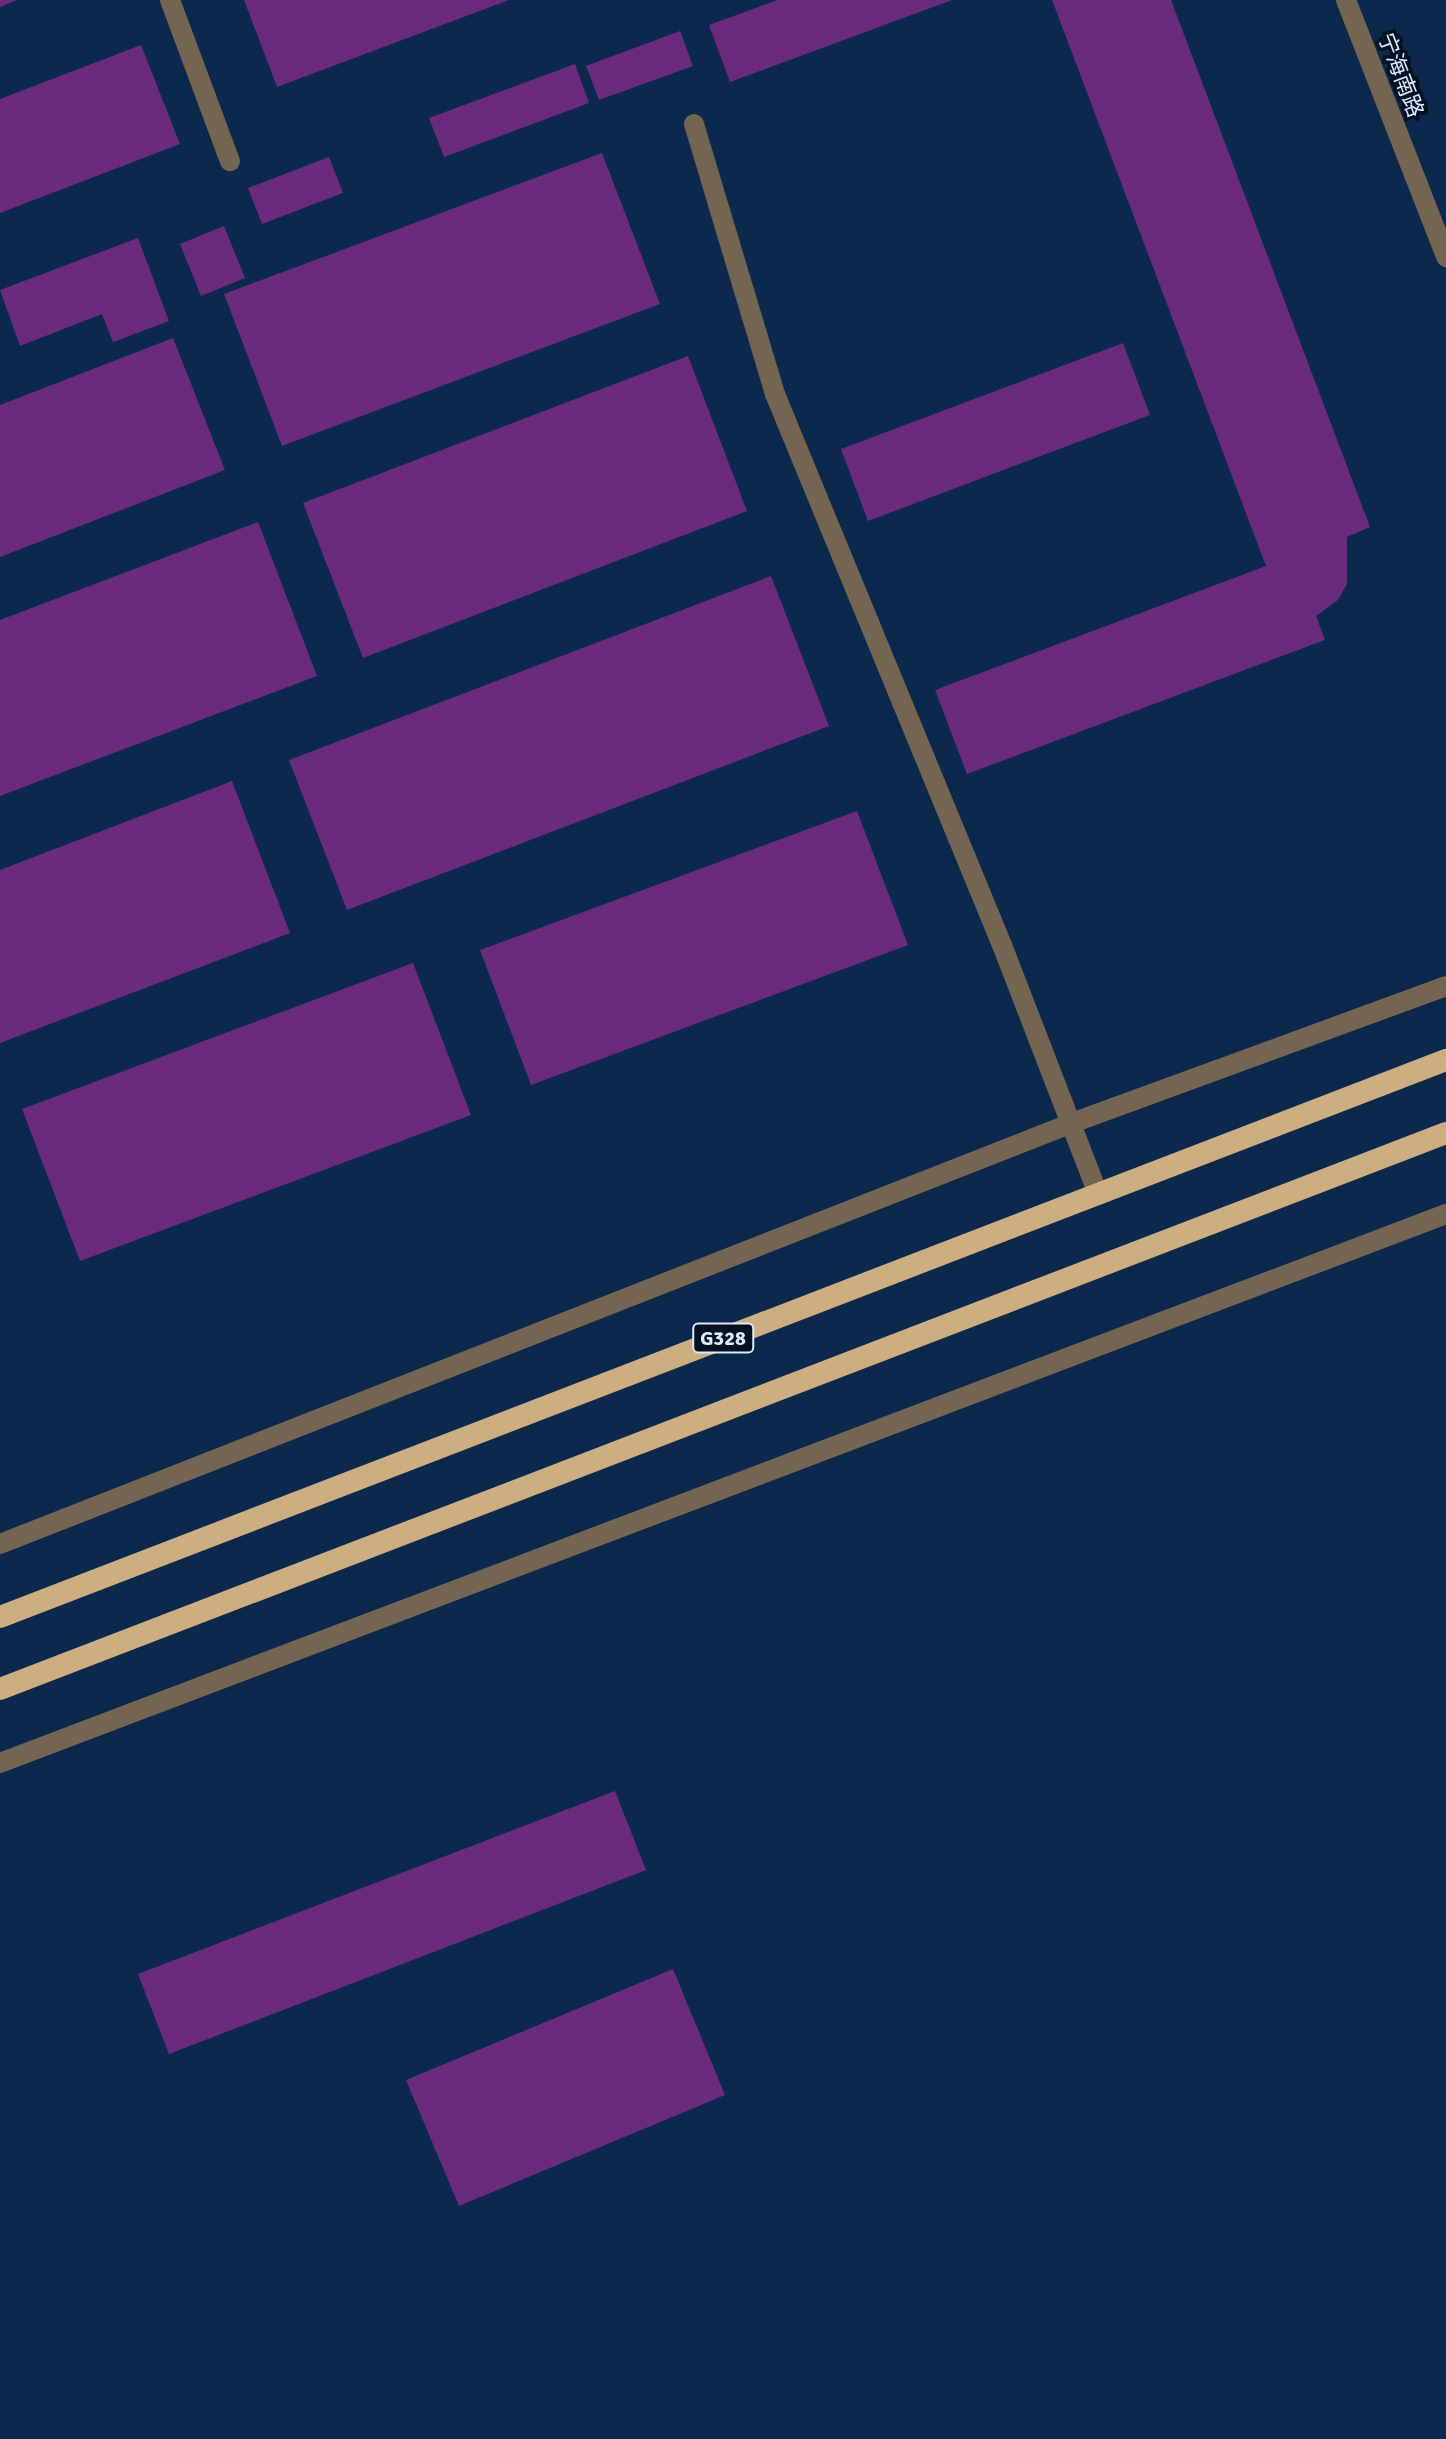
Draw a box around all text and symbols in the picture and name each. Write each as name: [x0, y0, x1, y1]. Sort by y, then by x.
street label: 宁海南路: [1373, 29, 1429, 121]
road number: G328: [691, 1322, 755, 1354]

